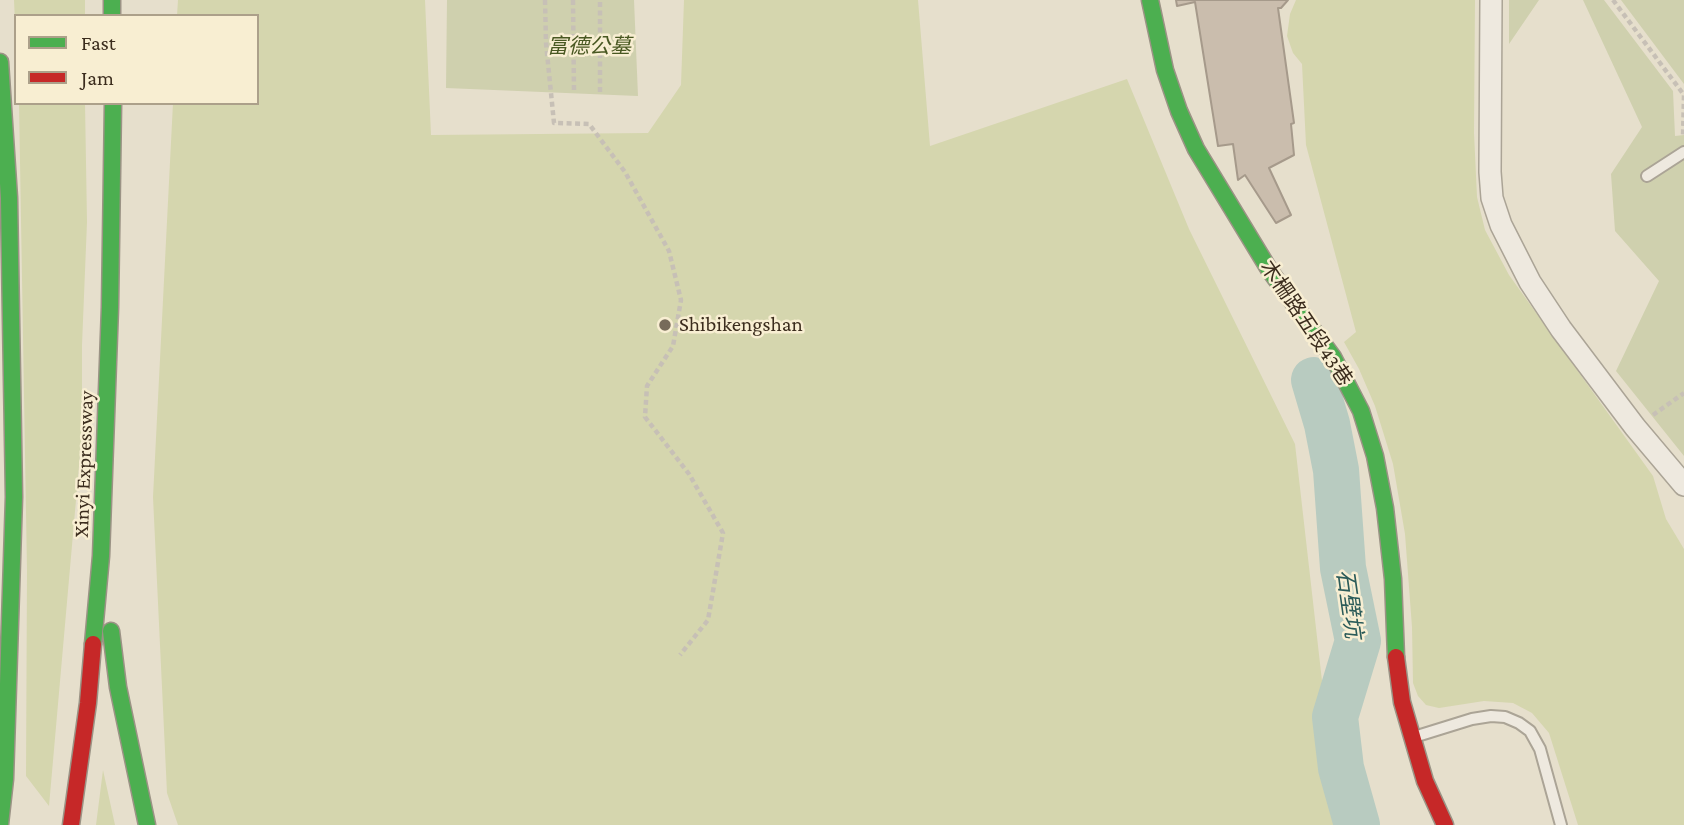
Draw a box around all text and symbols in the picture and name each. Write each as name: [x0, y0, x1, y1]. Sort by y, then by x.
legend: [14, 14, 259, 105]
text: Fast: [81, 31, 116, 55]
park label: 富德公墓: [547, 34, 631, 60]
text: Jam: [81, 66, 114, 90]
street label: 木柵路五段43巷: [1255, 255, 1357, 391]
place label: Shibikengshan: [679, 312, 803, 338]
marker: Shibikengshan: [657, 317, 673, 333]
street label: Xinyi Expressway: [69, 390, 99, 538]
water label: 石壁坑: [1331, 568, 1367, 640]

